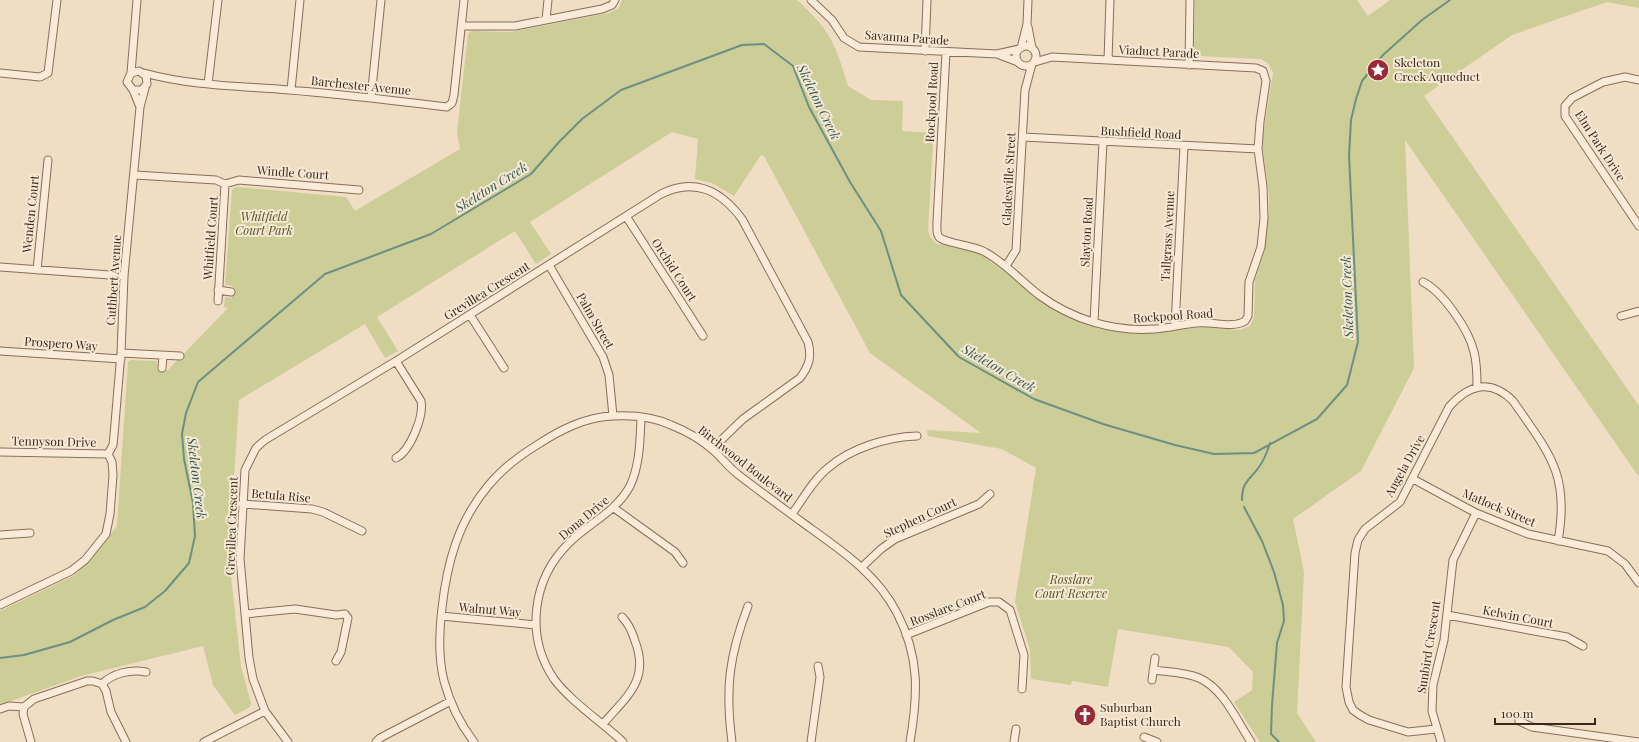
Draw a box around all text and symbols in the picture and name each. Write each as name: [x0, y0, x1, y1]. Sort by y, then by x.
street label: Savanna Parade: [864, 26, 950, 48]
street label: Viaduct Parade: [1117, 41, 1200, 61]
place label: Skeleton Creek Aqueduct: [1394, 54, 1481, 84]
place icon: Skeleton Creek Aqueduct: [1365, 57, 1391, 83]
water label: Skeleton Creek: [793, 60, 845, 143]
street label: Rockpool Road: [921, 61, 941, 143]
street label: Barchester Avenue: [310, 72, 412, 98]
street label: Elm Park Drive: [1572, 107, 1630, 184]
street label: Bushfield Road: [1100, 122, 1182, 142]
street label: Gladesville Street: [998, 131, 1018, 226]
water label: Skeleton Creek: [451, 157, 530, 216]
street label: Windle Court: [256, 161, 330, 183]
street label: Wenden Court: [18, 174, 42, 254]
street label: Tallgrass Avenue: [1157, 190, 1177, 282]
street label: Whitfield Court: [199, 195, 221, 281]
street label: Slayton Road: [1076, 196, 1096, 267]
park label: Whitfield Court Park: [235, 208, 293, 238]
street label: Cuthbert Avenue: [102, 234, 124, 326]
street label: Orchid Court: [649, 235, 701, 305]
water label: Skeleton Creek: [1337, 255, 1356, 339]
street label: Grevillea Crescent: [440, 257, 533, 323]
street label: Palm Street: [573, 290, 619, 352]
street label: Rockpool Road: [1132, 304, 1214, 326]
street label: Prospero Way: [24, 332, 98, 354]
water label: Skeleton Creek: [959, 339, 1039, 396]
street label: Birchwood Boulevard: [695, 421, 796, 505]
street label: Tennyson Drive: [12, 432, 96, 450]
street label: Angela Drive: [1380, 432, 1428, 500]
water label: Skeleton Creek: [184, 435, 211, 520]
street label: Grevillea Crescent: [221, 476, 241, 576]
street label: Betula Rise: [251, 484, 312, 506]
street label: Matlock Street: [1460, 484, 1539, 530]
street label: Dona Drive: [555, 492, 612, 543]
street label: Stephen Court: [881, 493, 959, 541]
park label: Rosslare Court Reserve: [1035, 571, 1107, 601]
street label: Rosslare Court: [907, 585, 989, 629]
street label: Walnut Way: [457, 598, 522, 620]
street label: Sunbird Crescent: [1413, 598, 1443, 695]
street label: Kelwin Court: [1481, 601, 1556, 631]
place label: Suburban Baptist Church: [1100, 699, 1181, 729]
scale bar: [1495, 700, 1595, 726]
church icon: Suburban Baptist Church: [1072, 702, 1098, 728]
text: 100 m: [1501, 705, 1534, 721]

